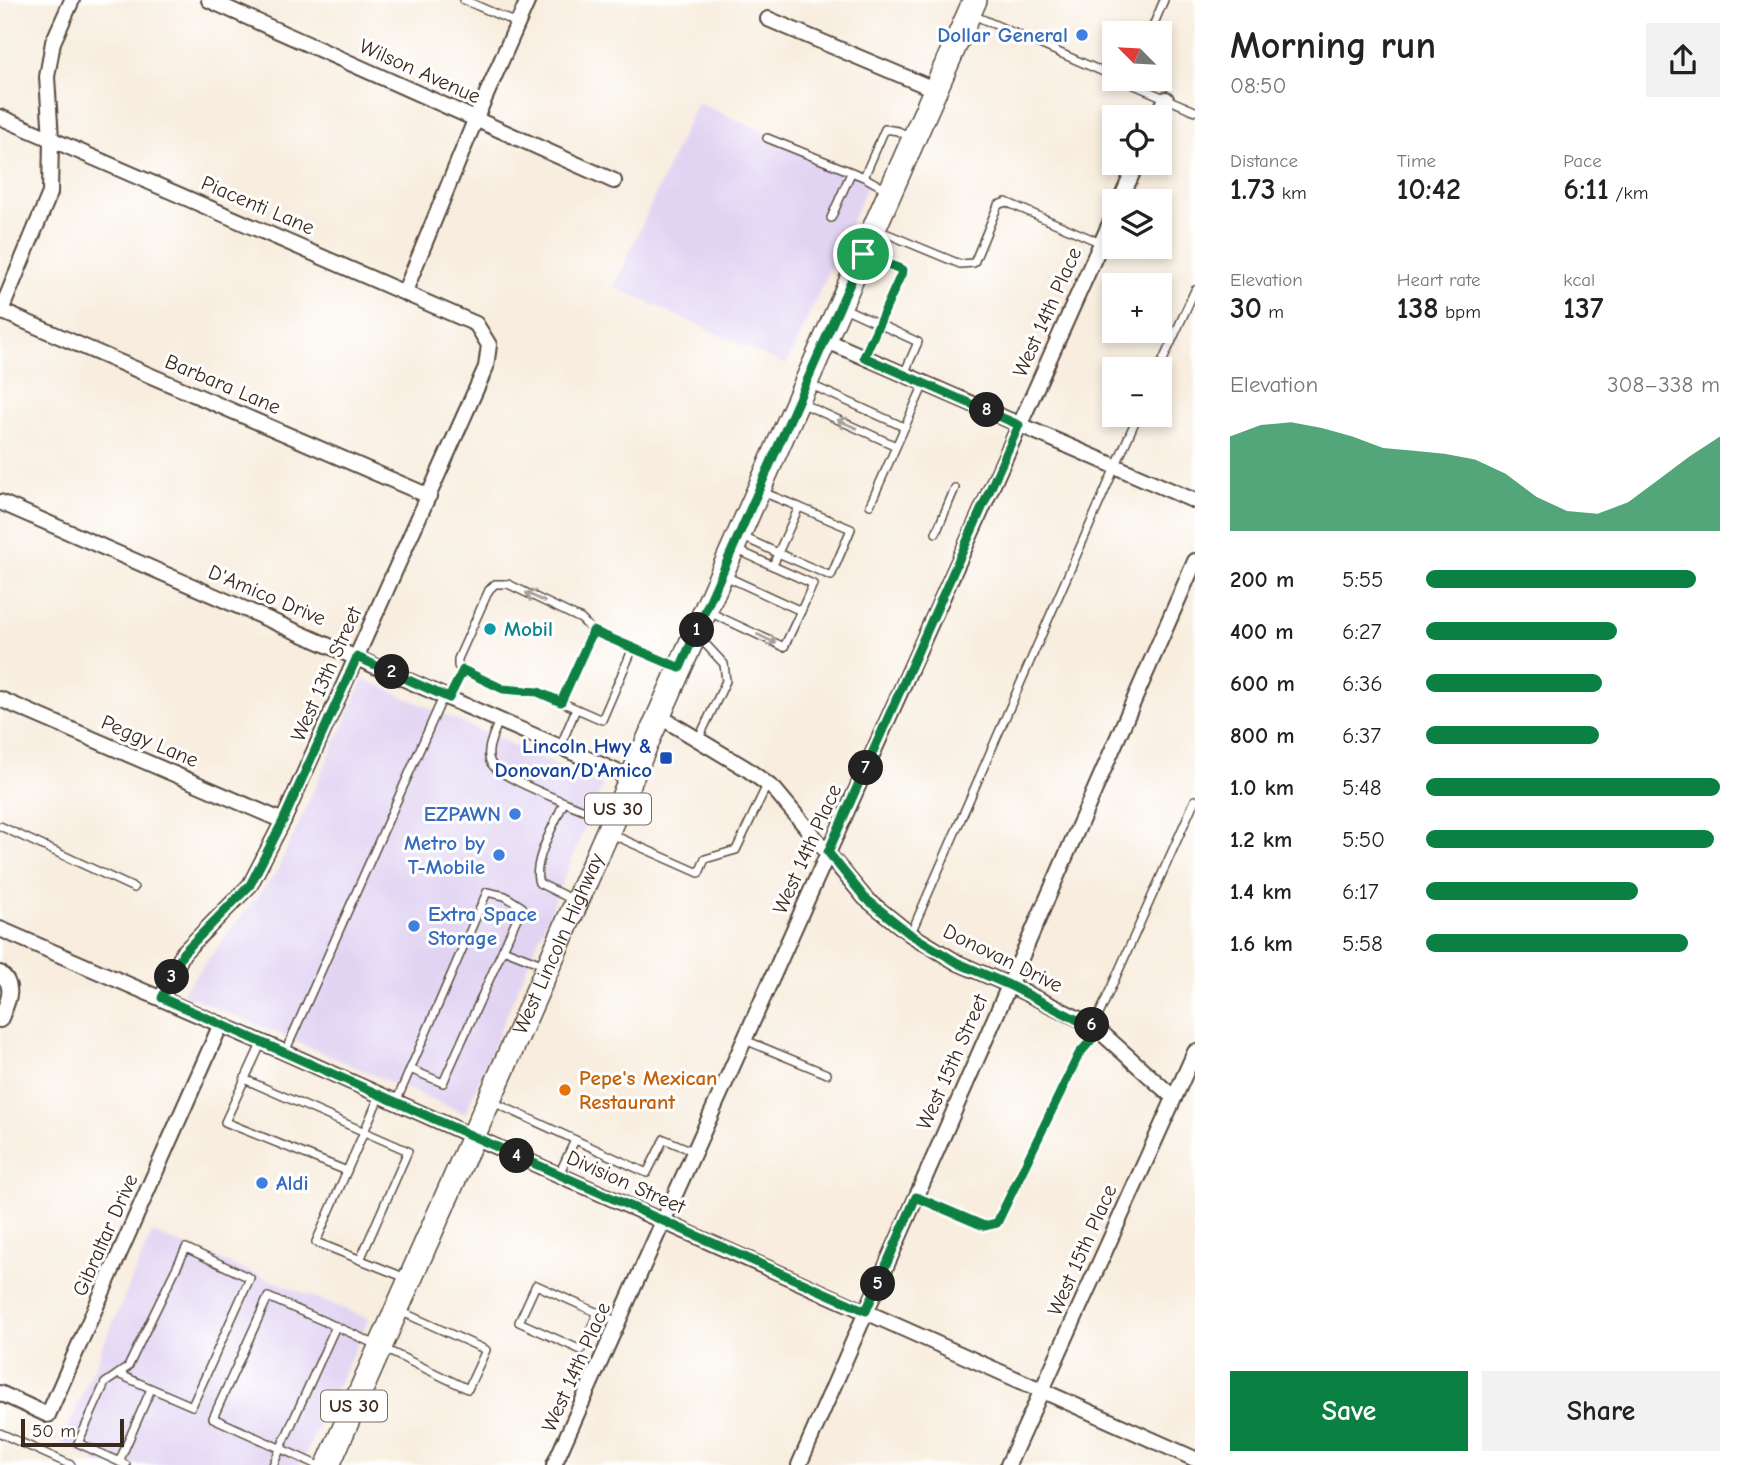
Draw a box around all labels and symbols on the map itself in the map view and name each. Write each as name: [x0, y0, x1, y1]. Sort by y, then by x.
north arrow: [1102, 21, 1172, 91]
place label: Dollar General: [937, 23, 1068, 47]
marker: Dollar General: [1074, 27, 1090, 43]
street label: Wilson Avenue: [356, 34, 484, 108]
street label: Piacenti Lane: [198, 170, 318, 240]
pin: [833, 224, 893, 284]
street label: West 14th Place: [1008, 243, 1086, 381]
street label: Barbara Lane: [162, 349, 284, 419]
pin: 8: [970, 392, 1004, 428]
one-way arrow: [837, 417, 858, 430]
street label: D'Amico Drive: [205, 560, 329, 630]
one-way arrow: [525, 589, 546, 603]
street label: West 13th Street: [286, 602, 367, 745]
pin: 1: [680, 612, 714, 648]
place label: Mobil: [504, 617, 553, 641]
marker: Mobil: [482, 621, 498, 637]
one-way arrow: [756, 633, 777, 646]
pin: 2: [374, 654, 410, 690]
street label: Peggy Lane: [98, 710, 202, 772]
place label: Lincoln Hwy & Donovan/D'Amico: [495, 734, 652, 782]
marker: Lincoln Hwy & Donovan/D'Amico: [658, 750, 674, 766]
pin: 7: [848, 750, 884, 786]
street label: West 14th Place: [768, 780, 846, 918]
road number: US 30: [585, 794, 651, 824]
place label: EZPAWN: [424, 802, 501, 826]
marker: EZPAWN: [507, 806, 523, 822]
place label: Metro by T-Mobile: [404, 831, 485, 879]
marker: Metro by T-Mobile: [491, 847, 507, 863]
street label: West Lincoln Highway: [508, 849, 609, 1038]
place label: Extra Space Storage: [428, 902, 537, 950]
marker: Extra Space Storage: [406, 918, 422, 934]
street label: Donovan Drive: [939, 919, 1067, 997]
pin: 3: [154, 960, 190, 995]
street label: West 15th Street: [911, 990, 993, 1133]
pin: 6: [1074, 1007, 1110, 1042]
place label: Pepe's Mexican Restaurant: [579, 1066, 717, 1114]
marker: Pepe's Mexican Restaurant: [557, 1082, 573, 1098]
pin: 4: [500, 1138, 534, 1174]
street label: Division Street: [563, 1145, 690, 1219]
street label: Gibraltar Drive: [67, 1170, 143, 1300]
place label: Aldi: [276, 1171, 309, 1195]
marker: Aldi: [254, 1175, 270, 1191]
street label: West 15th Place: [1042, 1181, 1122, 1319]
pin: 5: [860, 1266, 896, 1302]
street label: West 14th Place: [537, 1298, 615, 1436]
road number: US 30: [321, 1390, 387, 1422]
scale bar: [21, 1416, 124, 1448]

